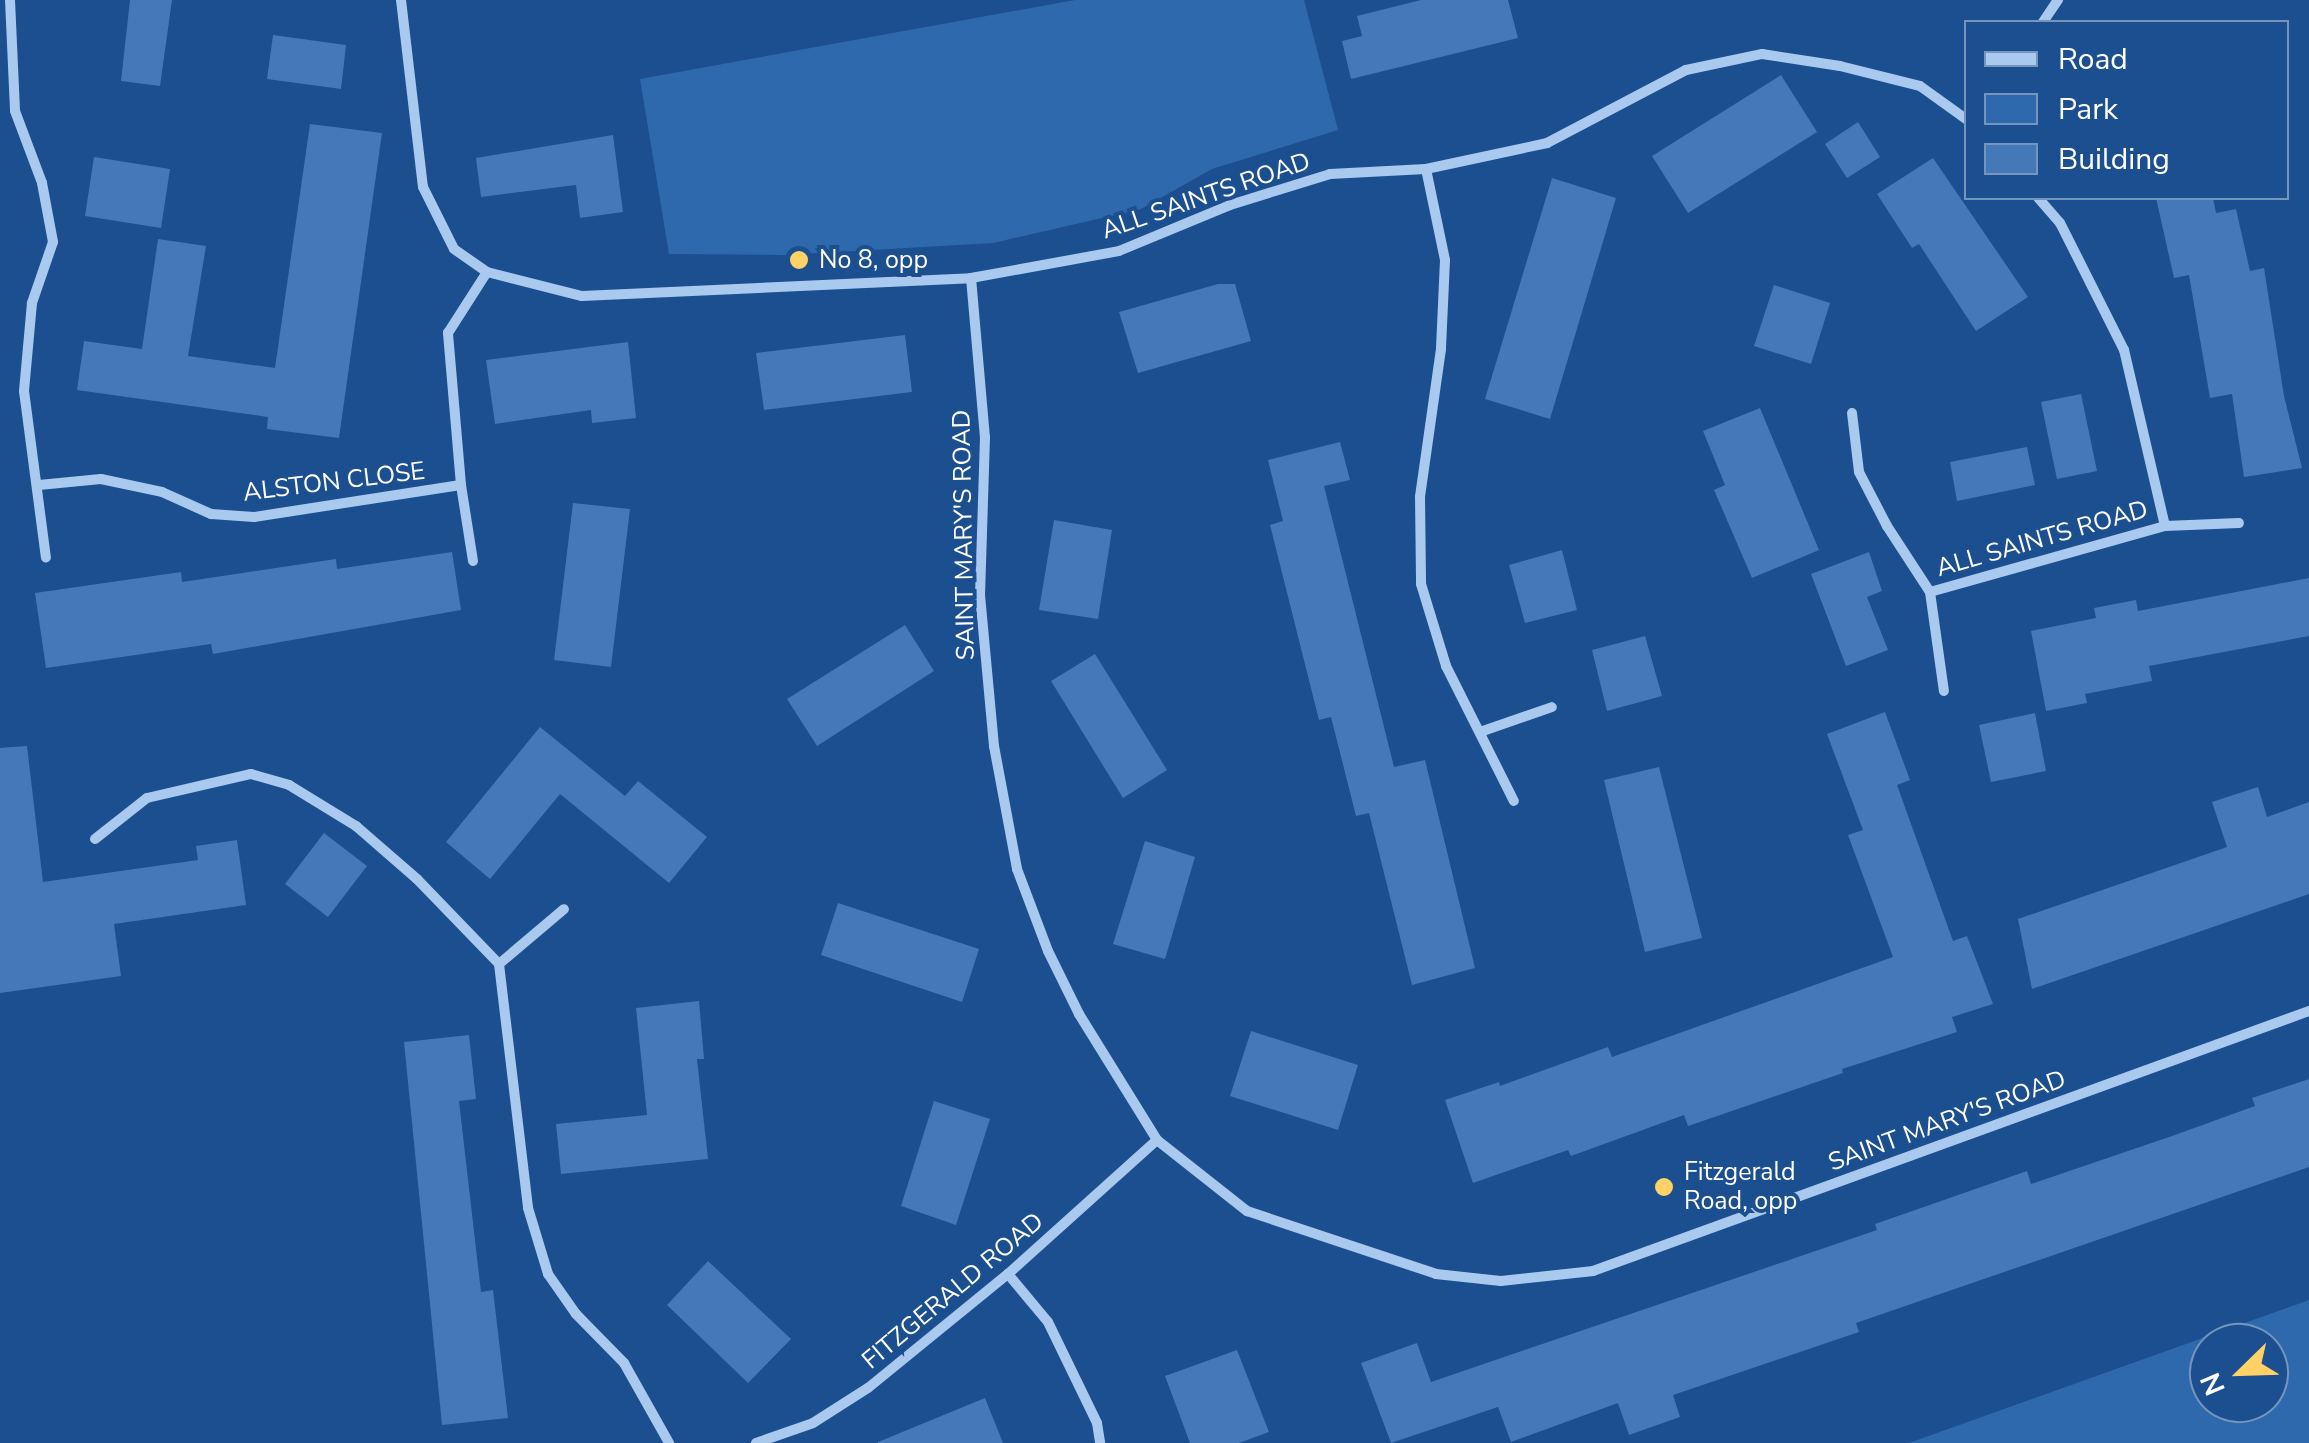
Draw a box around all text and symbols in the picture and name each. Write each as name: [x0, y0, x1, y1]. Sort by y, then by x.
legend: [1964, 20, 2289, 200]
text: Road: [2058, 39, 2128, 80]
text: Park: [2058, 89, 2118, 130]
text: Building: [2058, 139, 2170, 180]
street label: ALL SAINTS ROAD: [1098, 146, 1314, 246]
place label: No 8, opp: [819, 245, 928, 275]
marker: No 8, opp: [788, 249, 810, 271]
street label: SAINT MARY'S ROAD: [947, 409, 981, 661]
street label: ALSTON CLOSE: [241, 456, 427, 508]
street label: ALL SAINTS ROAD: [1933, 494, 2151, 584]
street label: SAINT MARY'S ROAD: [1824, 1064, 2070, 1178]
place label: Fitzgerald Road, opp: [1684, 1158, 1797, 1217]
marker: Fitzgerald Road, opp: [1653, 1176, 1675, 1198]
street label: FITZGERALD ROAD: [856, 1206, 1050, 1376]
north arrow: [2189, 1323, 2289, 1423]
text: N: [2192, 1367, 2235, 1401]

